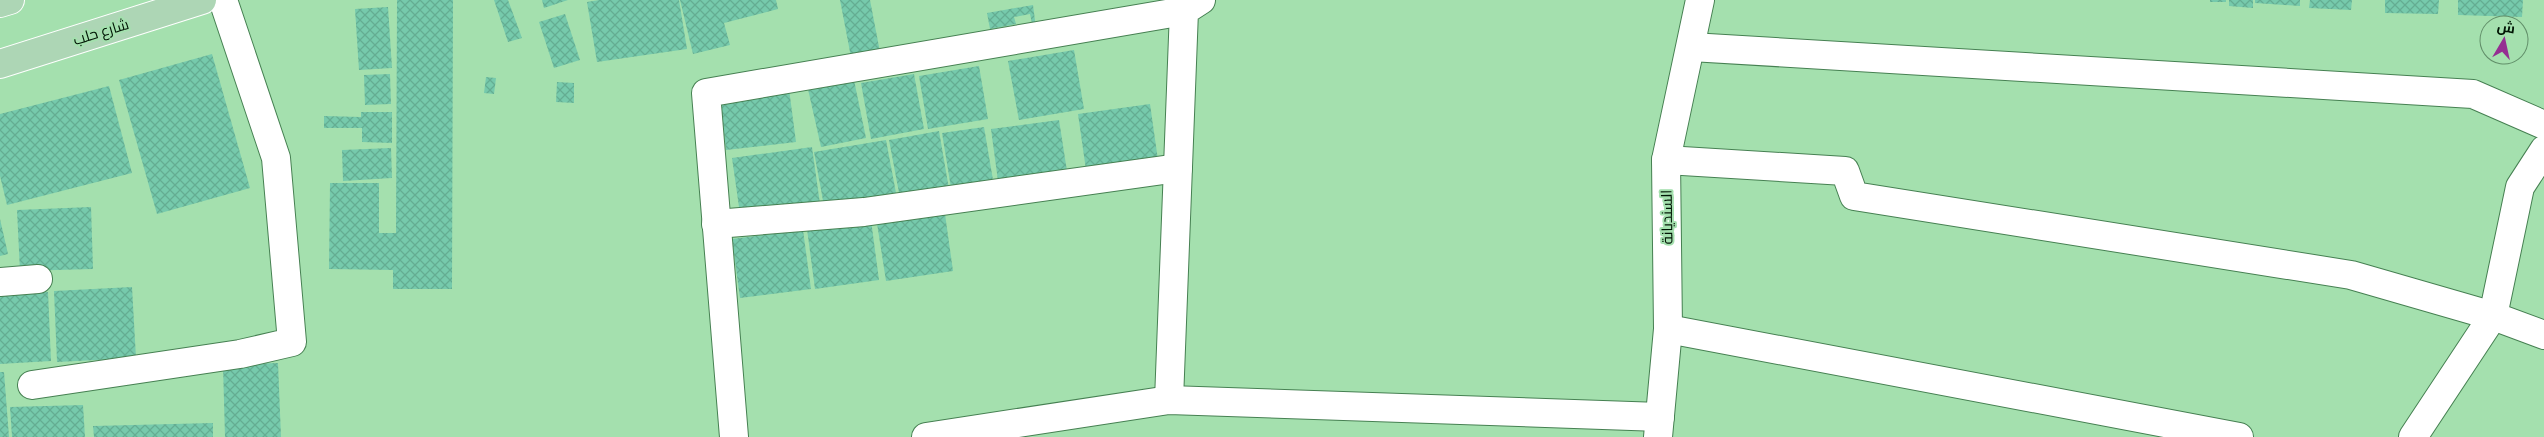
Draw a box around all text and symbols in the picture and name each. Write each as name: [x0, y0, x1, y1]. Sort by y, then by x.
street label: شارع حلب: [71, 15, 132, 51]
north arrow: [2479, 15, 2529, 65]
text: ش: [2496, 18, 2516, 37]
street label: السنديانة: [1658, 190, 1676, 244]

